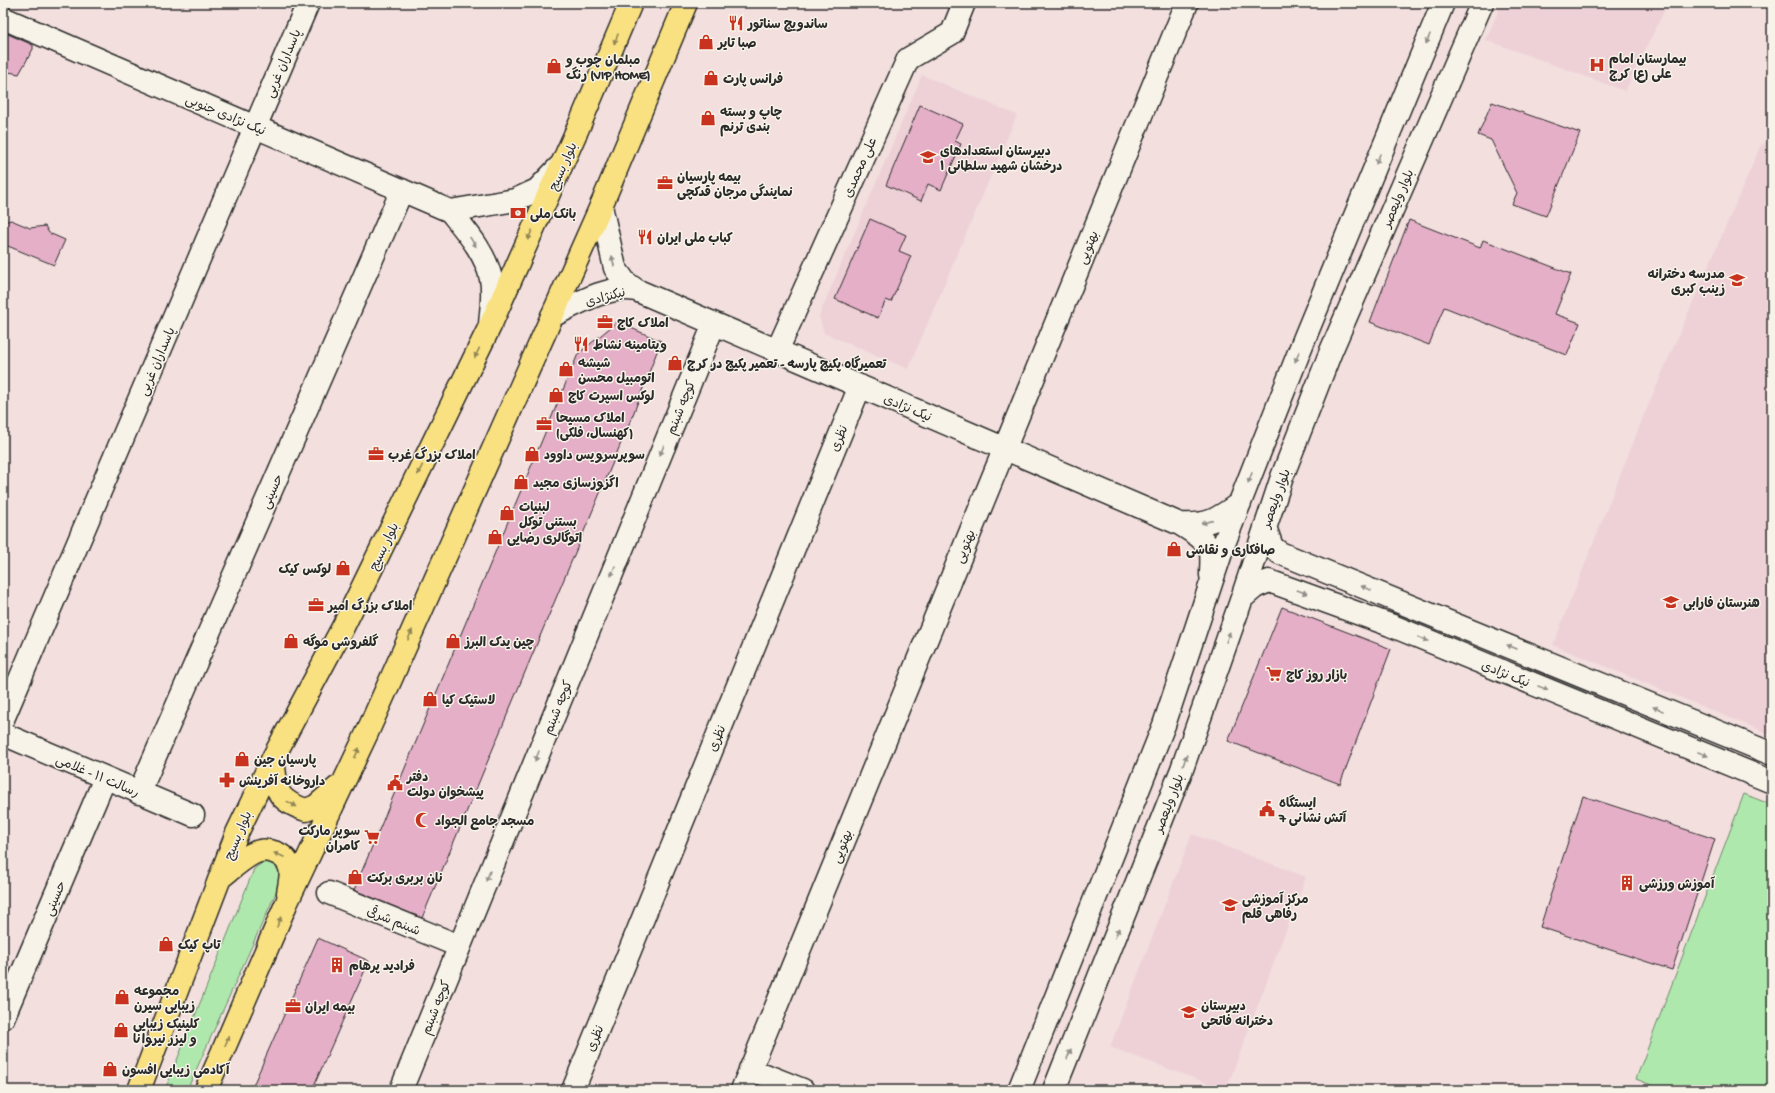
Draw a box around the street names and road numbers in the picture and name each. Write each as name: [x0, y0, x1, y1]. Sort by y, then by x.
street label: پاسداران غربی: [263, 27, 306, 101]
street label: نیک نژادی جنوبی: [183, 93, 267, 140]
street label: علی محمدی: [841, 136, 881, 201]
street label: بلوار بسیج: [547, 140, 582, 194]
street label: بلوار ولیعصر: [1380, 168, 1418, 231]
street label: بهتویی: [1076, 229, 1103, 267]
street label: نیکنژادی: [584, 286, 627, 311]
street label: پاسداران غربی: [137, 325, 180, 399]
street label: کوچه شبنم: [665, 378, 701, 438]
street label: نیک نژادی: [881, 392, 933, 426]
street label: نظری: [828, 423, 852, 454]
street label: بلوار ولیعصر: [1259, 467, 1295, 531]
street label: حسینی: [259, 472, 288, 512]
street label: بلوار بسیج: [367, 521, 403, 574]
street label: بهتویی: [953, 528, 980, 566]
street label: نیک نژادی: [1479, 659, 1531, 692]
street label: کوچه شبنم: [542, 678, 578, 738]
street label: نظری: [706, 723, 730, 754]
street label: رسالت ۱۱ - غلامی: [53, 753, 141, 802]
street label: بلوار ولیعصر: [1152, 772, 1188, 836]
street label: بلوار بسیج: [222, 809, 256, 863]
street label: بهتویی: [830, 828, 857, 866]
street label: حسینی: [42, 879, 70, 919]
street label: شبنم شرقی: [364, 902, 423, 941]
street label: کوچه شبنم: [420, 978, 456, 1038]
street label: نظری: [584, 1023, 608, 1054]

